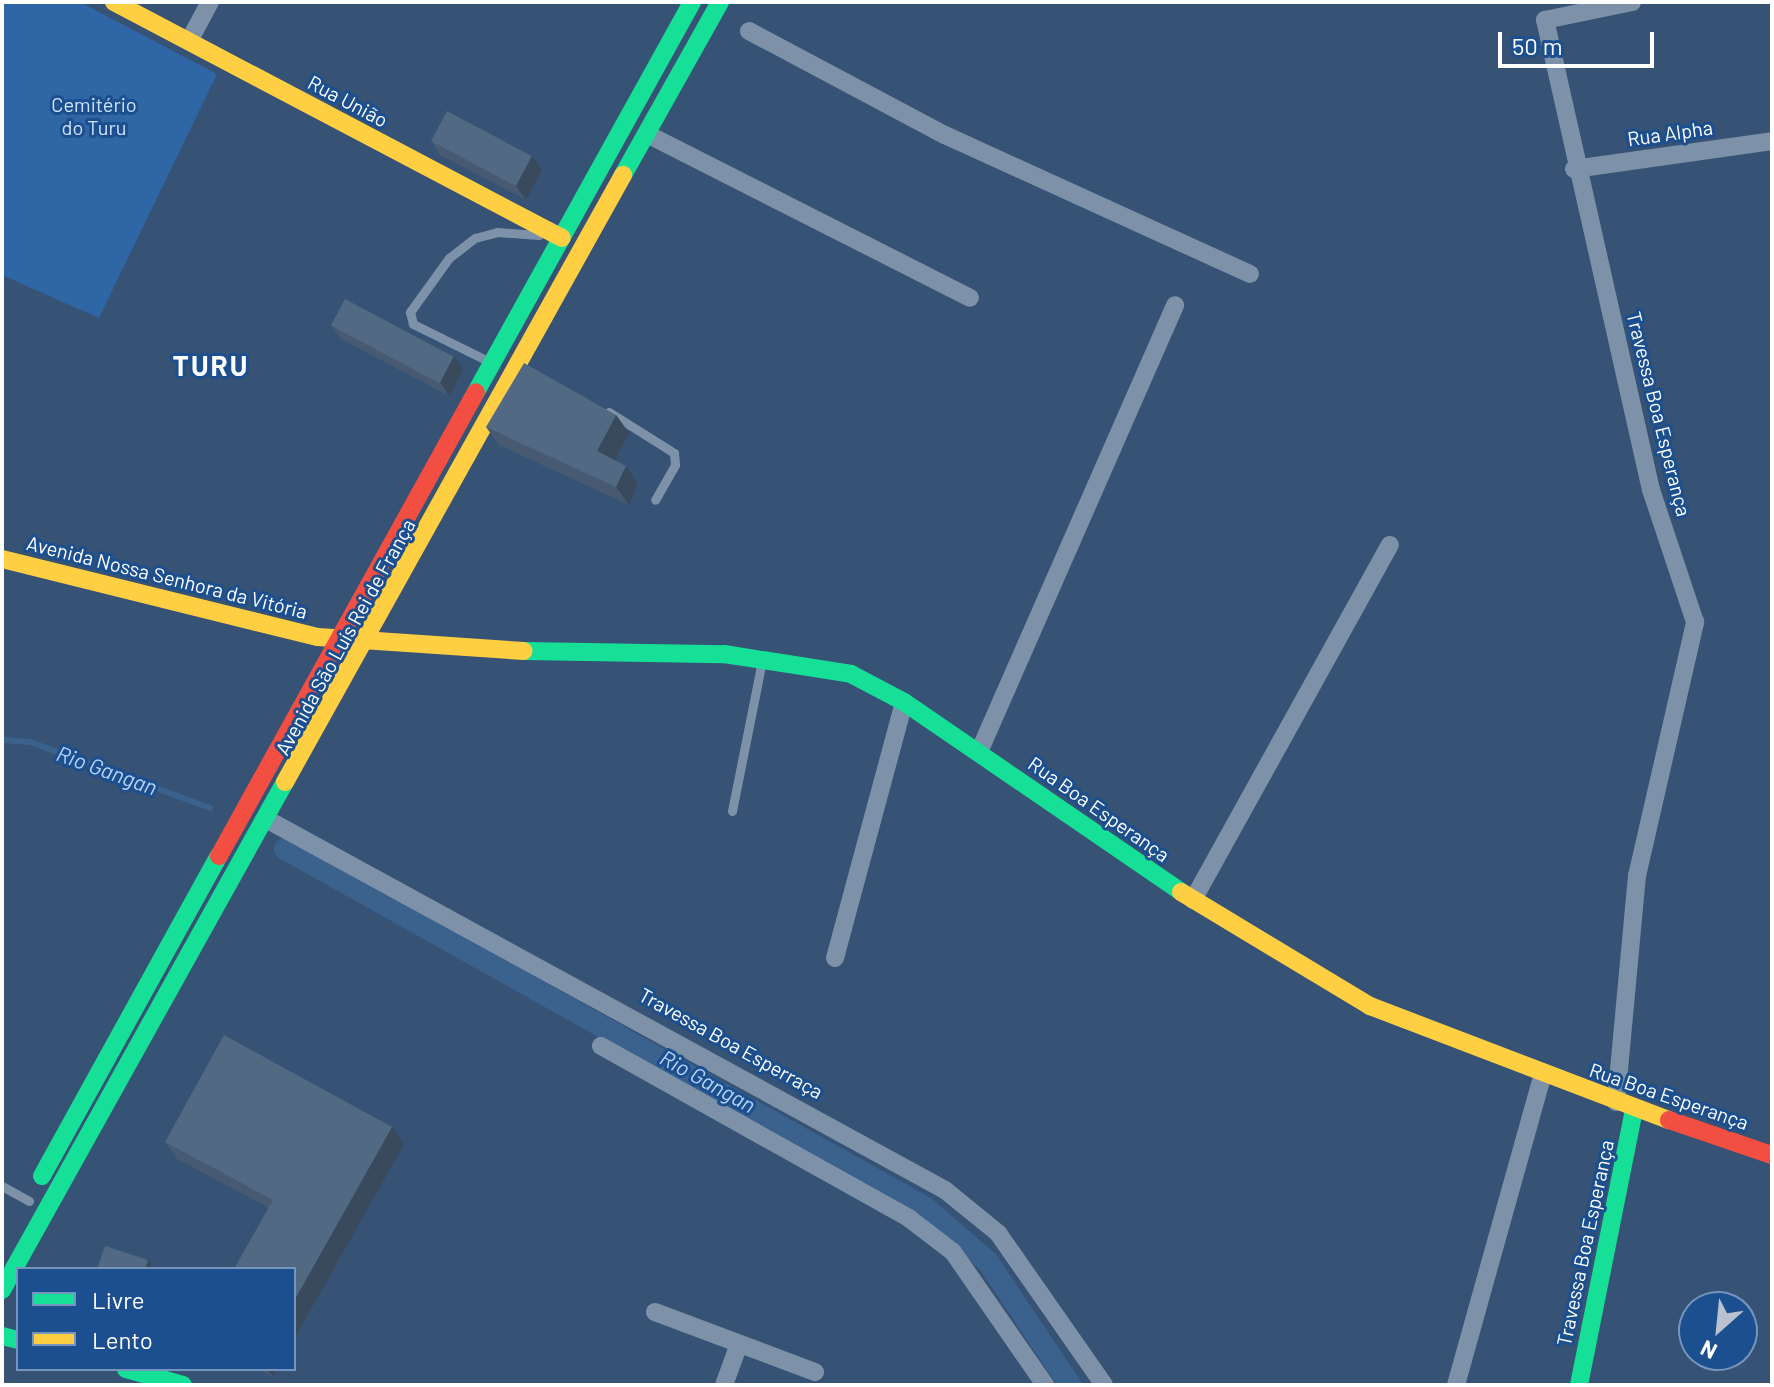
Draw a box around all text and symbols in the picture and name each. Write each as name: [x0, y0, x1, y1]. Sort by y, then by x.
scale bar: [1502, 16, 1658, 66]
text: 50 m: [1512, 31, 1563, 60]
street label: Rua União: [304, 70, 392, 132]
park label: Cemitério do Turu: [51, 92, 137, 139]
street label: Rua Alpha: [1626, 115, 1714, 151]
street label: Travessa Boa Esperança: [1622, 309, 1696, 519]
district label: TURU: [173, 348, 249, 382]
street label: Avenida São Luís Rei de França: [270, 515, 420, 759]
street label: Avenida Nossa Senhora da Vitória: [24, 530, 310, 624]
water label: Rio Gangan: [53, 740, 161, 800]
street label: Rua Boa Esperança: [1024, 751, 1174, 867]
street label: Travessa Boa Esperraça: [635, 982, 827, 1104]
water label: Rio Gangan: [656, 1044, 760, 1118]
street label: Rua Boa Esperança: [1586, 1057, 1752, 1135]
street label: Travessa Boa Esperança: [1551, 1138, 1619, 1348]
legend: [16, 1267, 296, 1371]
text: Livre: [92, 1285, 145, 1314]
north arrow: [1678, 1291, 1758, 1371]
text: Lento: [92, 1325, 153, 1354]
text: N: [1696, 1336, 1720, 1366]

